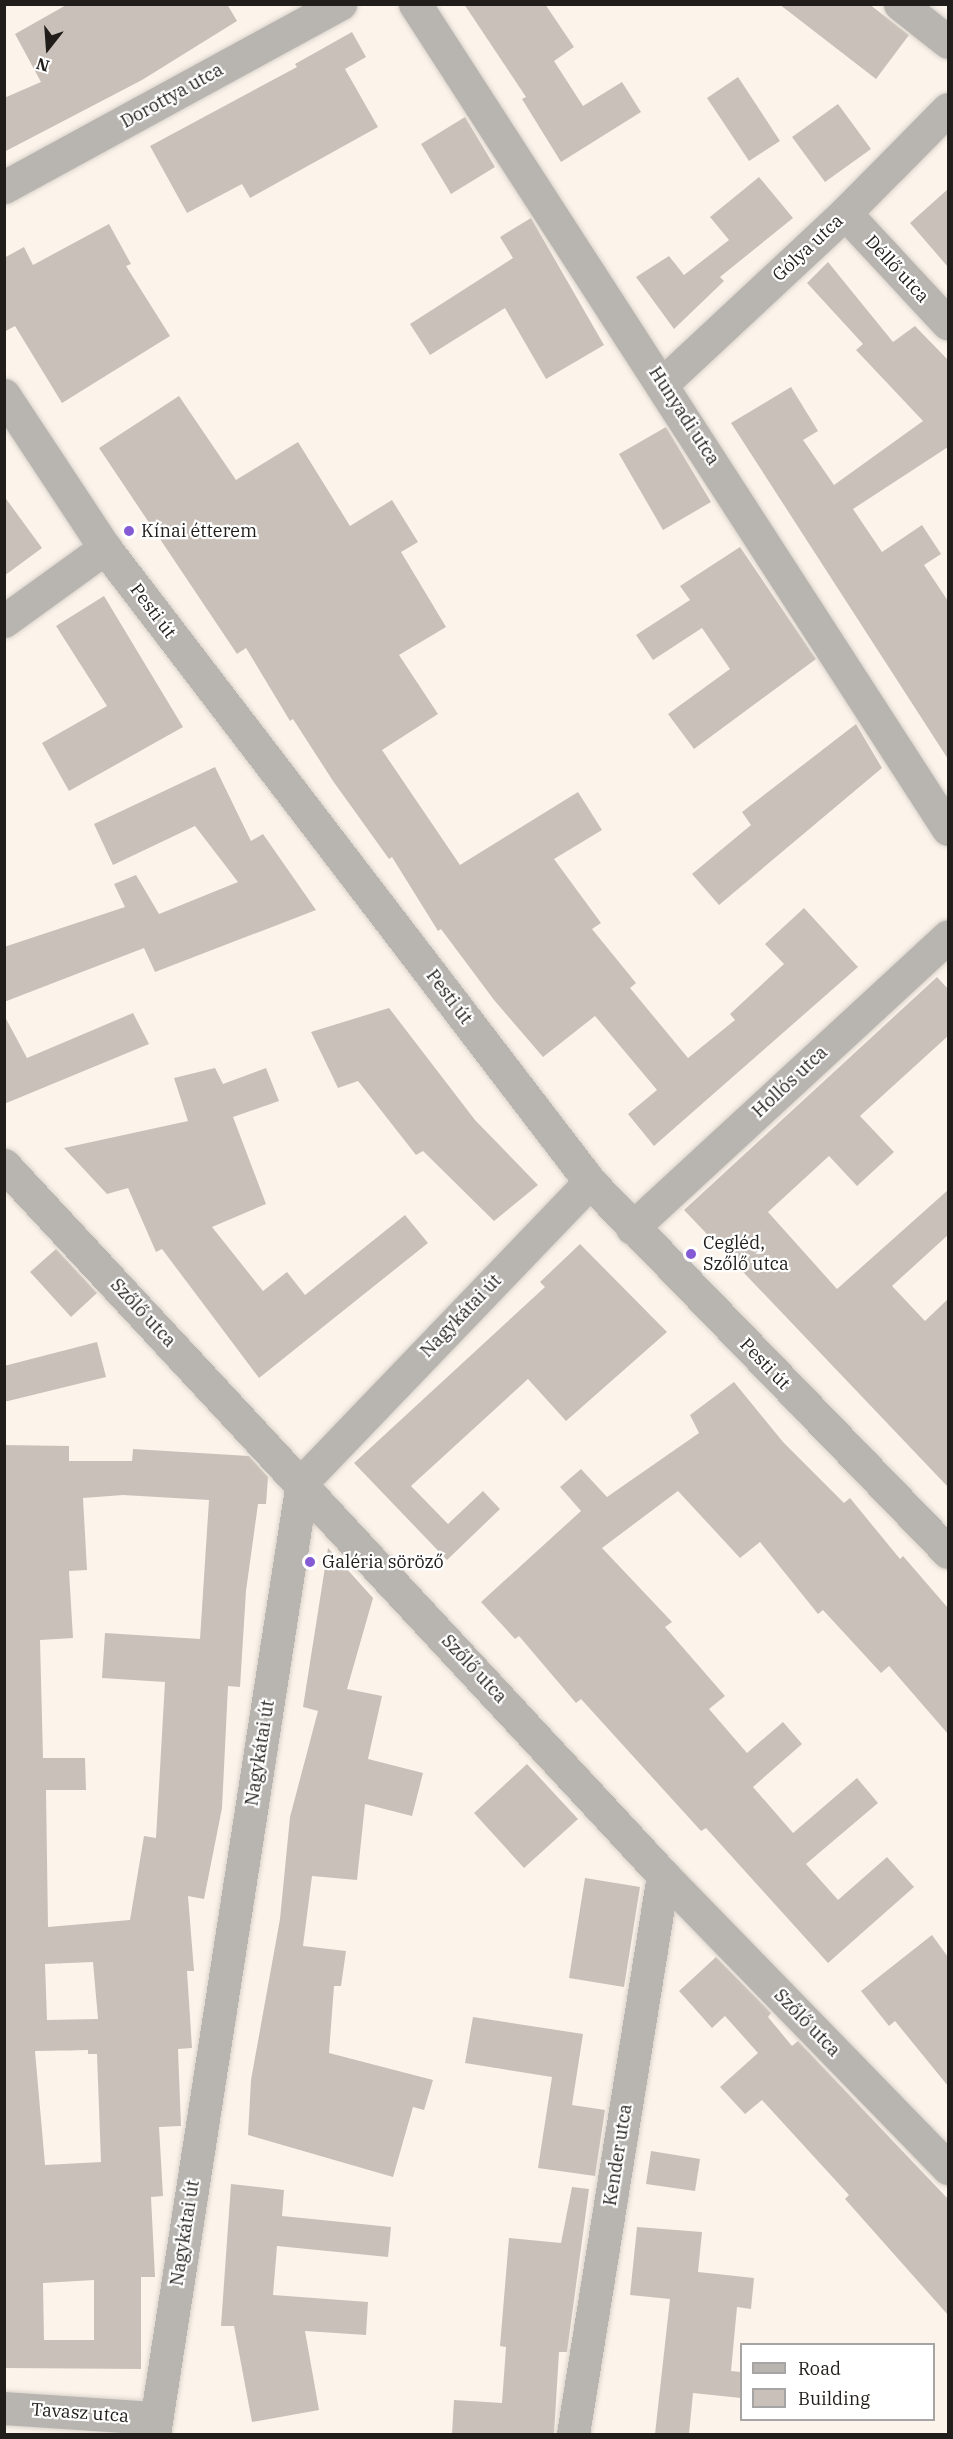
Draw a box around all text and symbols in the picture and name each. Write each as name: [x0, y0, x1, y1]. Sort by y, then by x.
north arrow: [18, 18, 78, 78]
text: N: [34, 54, 52, 77]
street label: Dorottya utca: [117, 59, 227, 133]
street label: Gólya utca: [768, 210, 848, 286]
street label: Déllő utca: [860, 231, 934, 307]
street label: Hunyadi utca: [644, 363, 724, 469]
place label: Kínai étterem: [141, 520, 257, 542]
marker: Kínai étterem: [122, 524, 136, 538]
street label: Pesti út: [125, 579, 181, 643]
street label: Pesti út: [421, 965, 477, 1029]
street label: Hollós utca: [748, 1042, 832, 1122]
place label: Cegléd, Szőlő utca: [703, 1233, 789, 1276]
marker: Cegléd, Szőlő utca: [684, 1247, 698, 1261]
street label: Nagykátai út: [416, 1270, 506, 1362]
street label: Szőlő utca: [106, 1274, 180, 1352]
street label: Pesti út: [735, 1334, 795, 1394]
place label: Galéria söröző: [322, 1551, 444, 1573]
marker: Galéria söröző: [303, 1555, 317, 1569]
street label: Szőlő utca: [437, 1630, 511, 1708]
street label: Nagykátai út: [241, 1699, 279, 1807]
street label: Szőlő utca: [769, 1985, 845, 2061]
street label: Kender utca: [599, 2103, 637, 2207]
street label: Nagykátai út: [166, 2179, 204, 2287]
legend: [740, 2343, 935, 2421]
text: Road: [798, 2357, 841, 2380]
text: Building: [798, 2387, 870, 2410]
street label: Tavasz utca: [30, 2399, 130, 2427]

